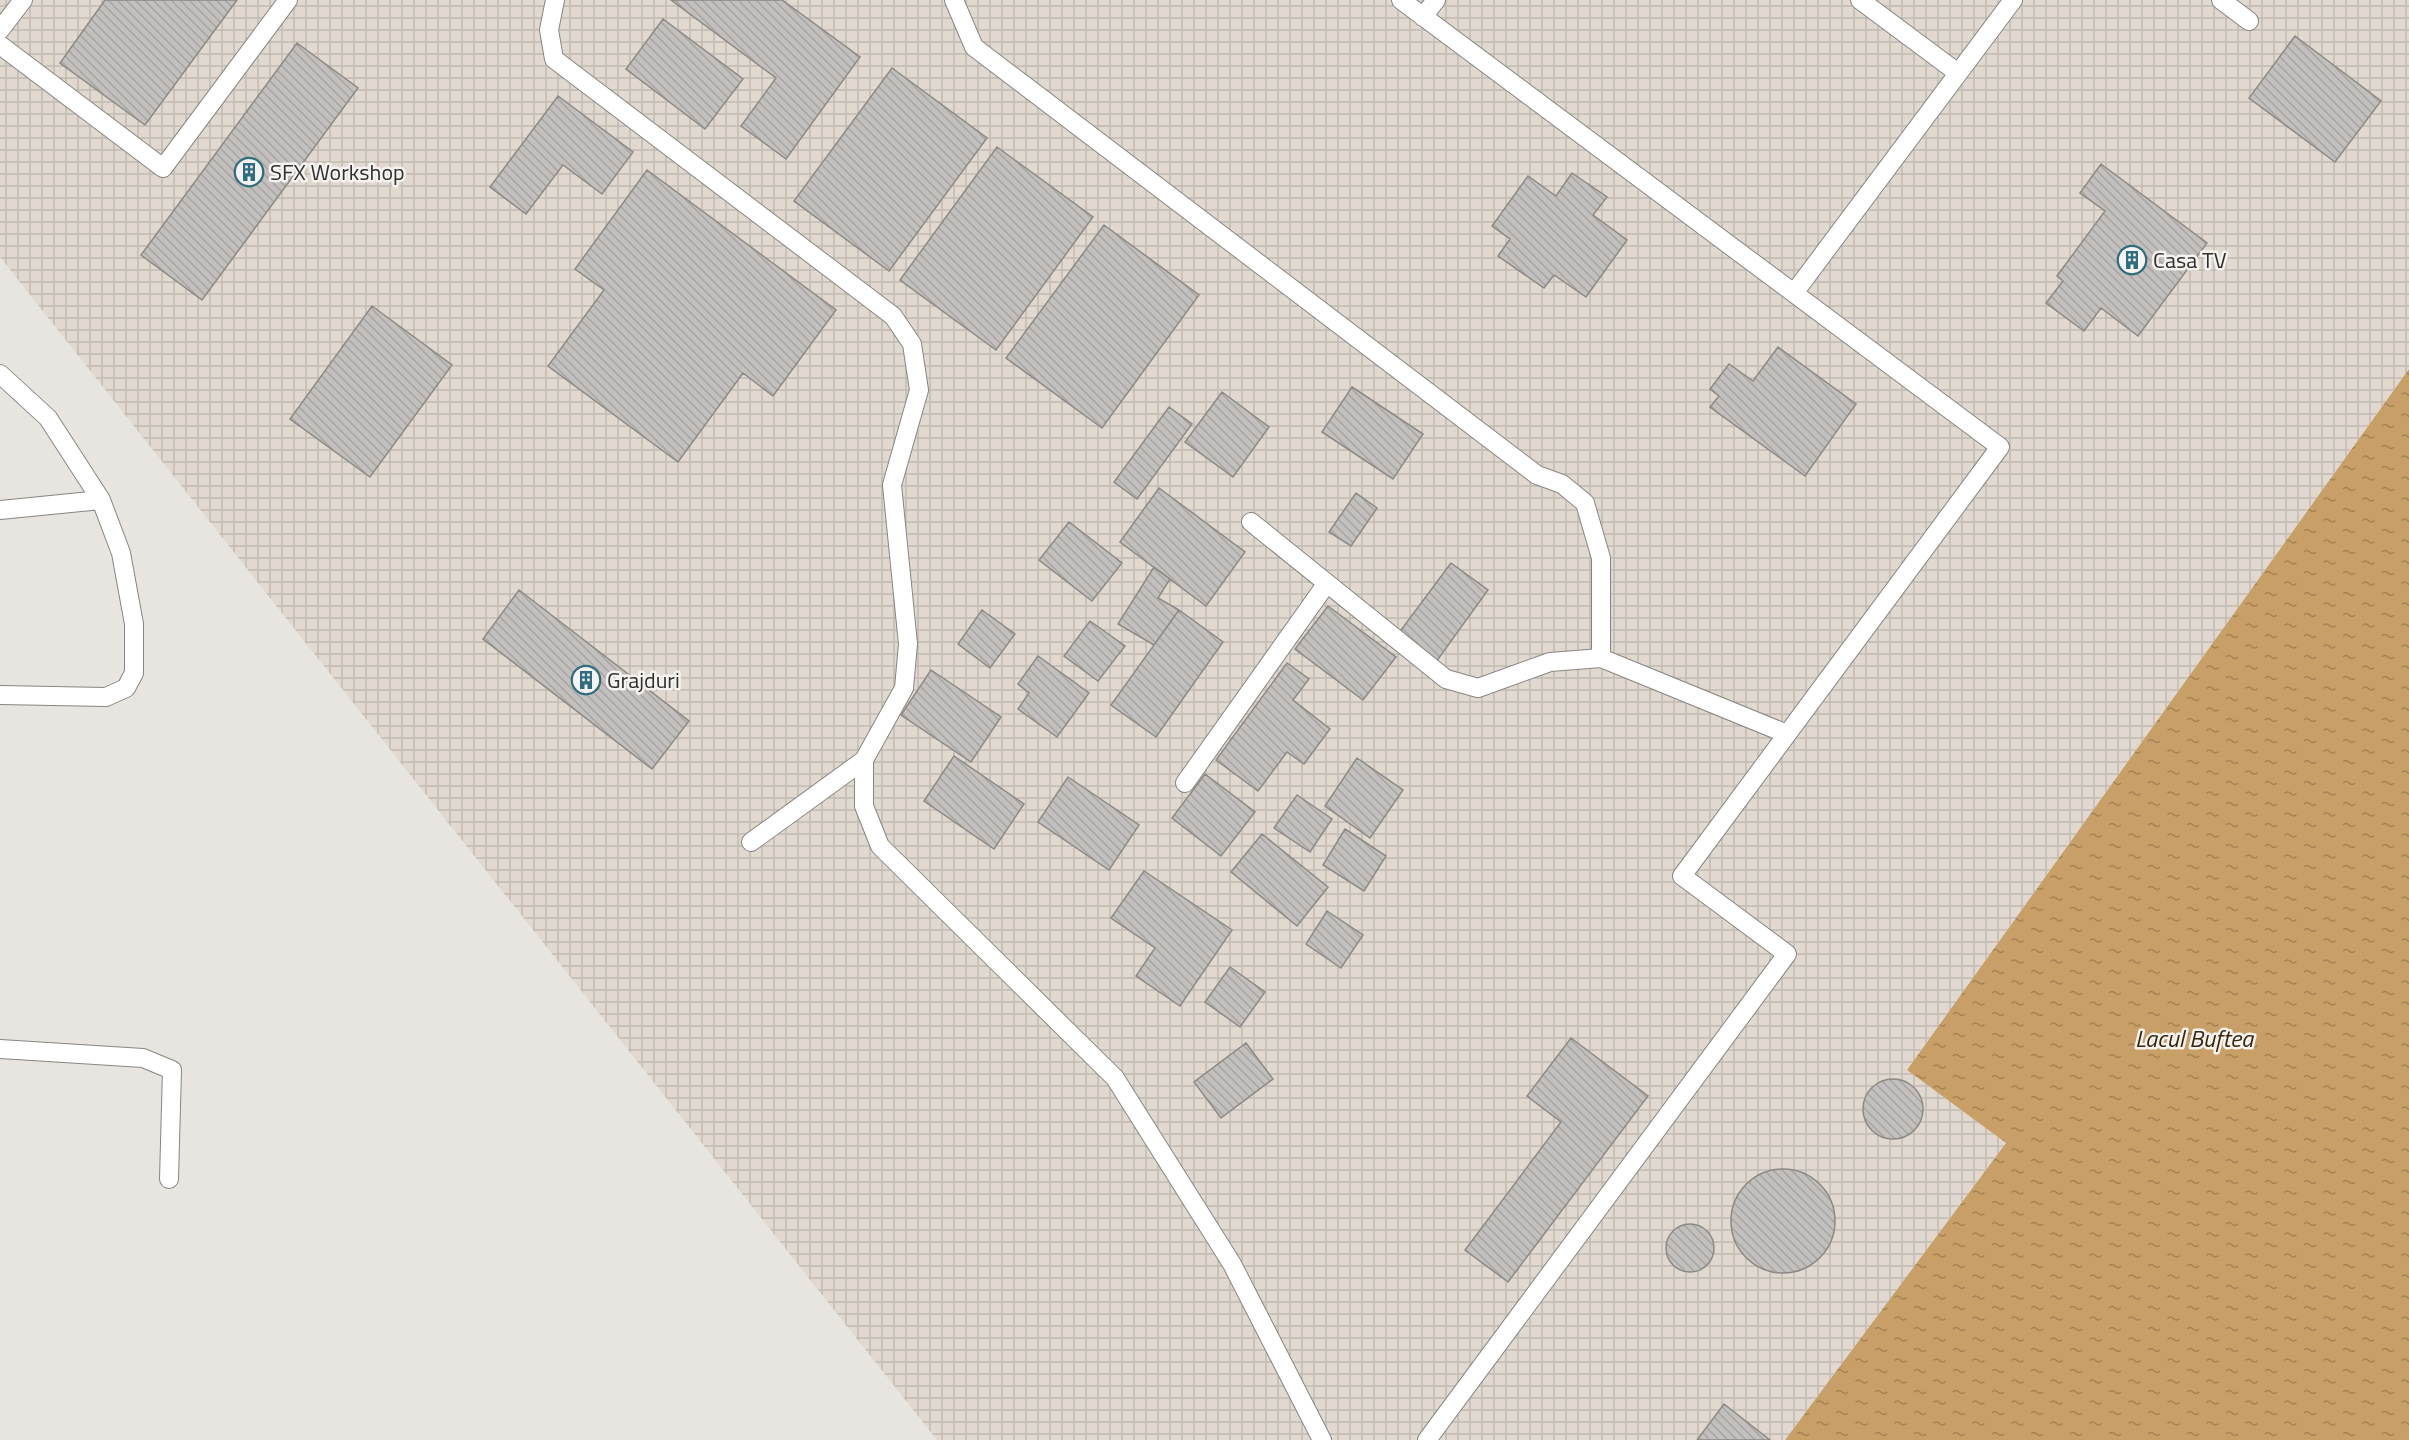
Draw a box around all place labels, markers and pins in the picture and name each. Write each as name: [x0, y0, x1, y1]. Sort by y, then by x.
place label: SFX Workshop: [270, 155, 405, 189]
building icon: SFX Workshop: [233, 156, 265, 188]
place label: Casa TV: [2153, 243, 2227, 277]
building icon: Casa TV: [2116, 244, 2148, 276]
place label: Grajduri: [607, 663, 680, 697]
building icon: Grajduri: [570, 664, 602, 696]

